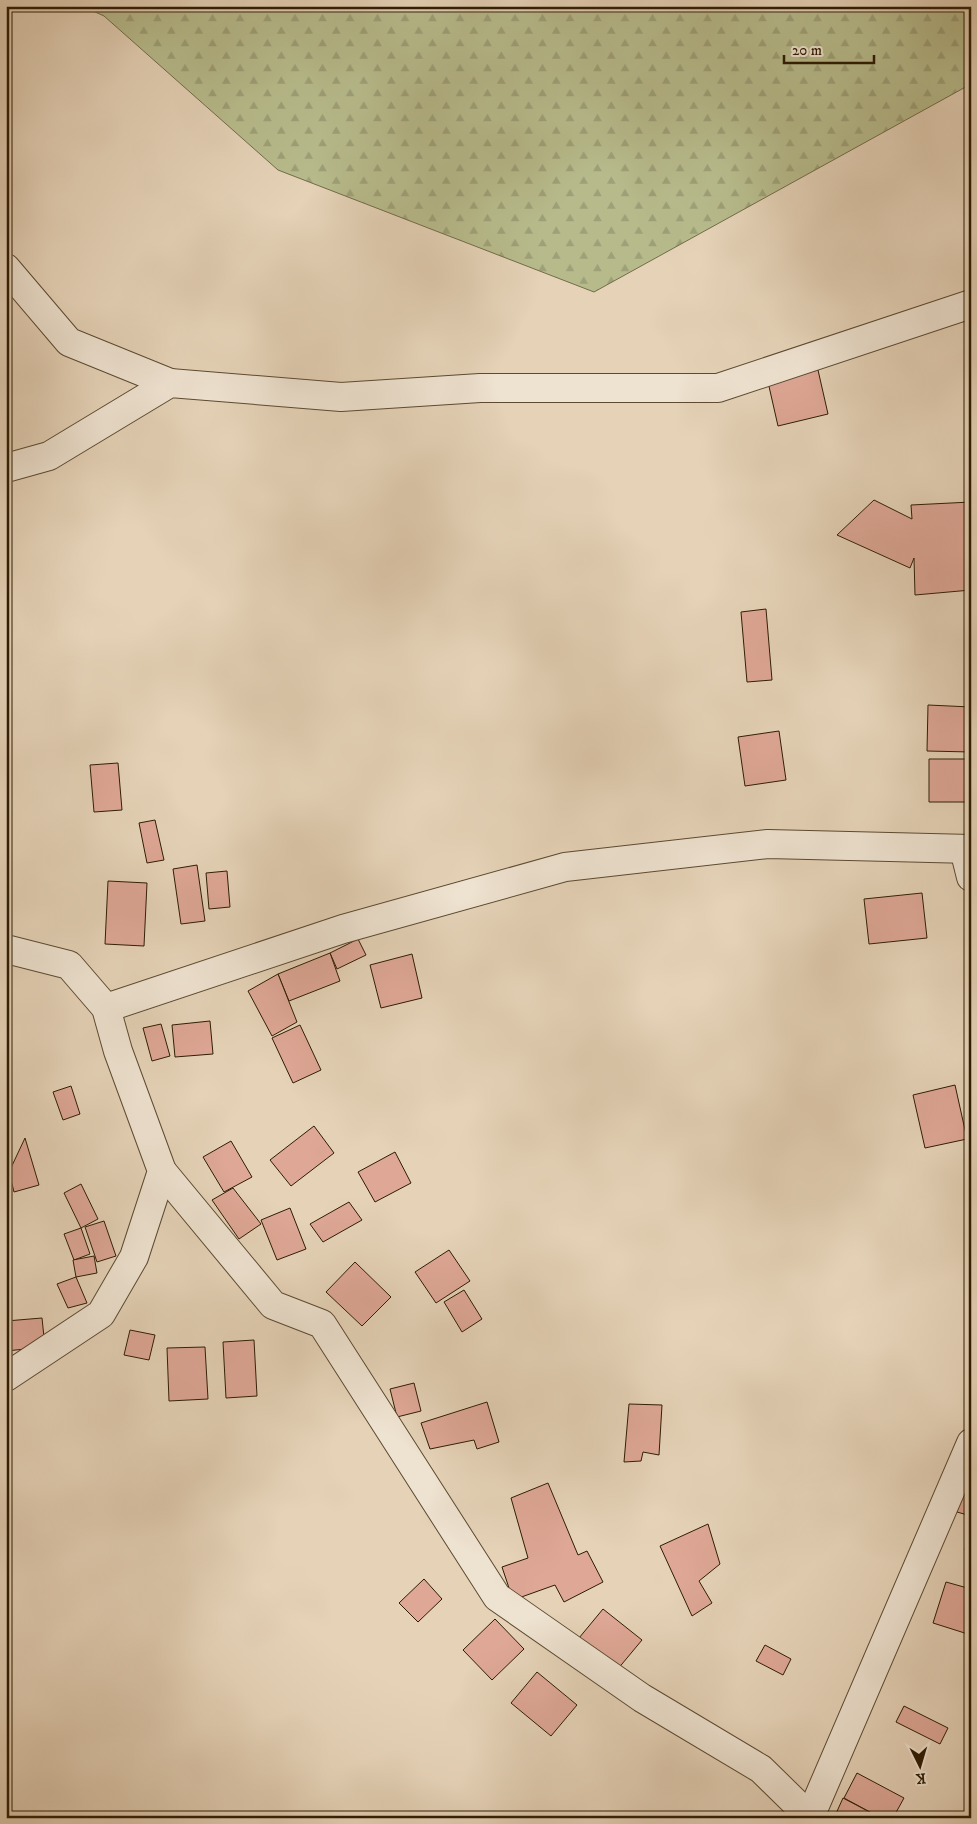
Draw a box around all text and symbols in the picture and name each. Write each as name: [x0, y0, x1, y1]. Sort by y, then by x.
scale bar: [784, 32, 874, 64]
text: 20 m: [792, 41, 822, 60]
north arrow: [894, 1742, 944, 1792]
text: K: [914, 1769, 927, 1787]

